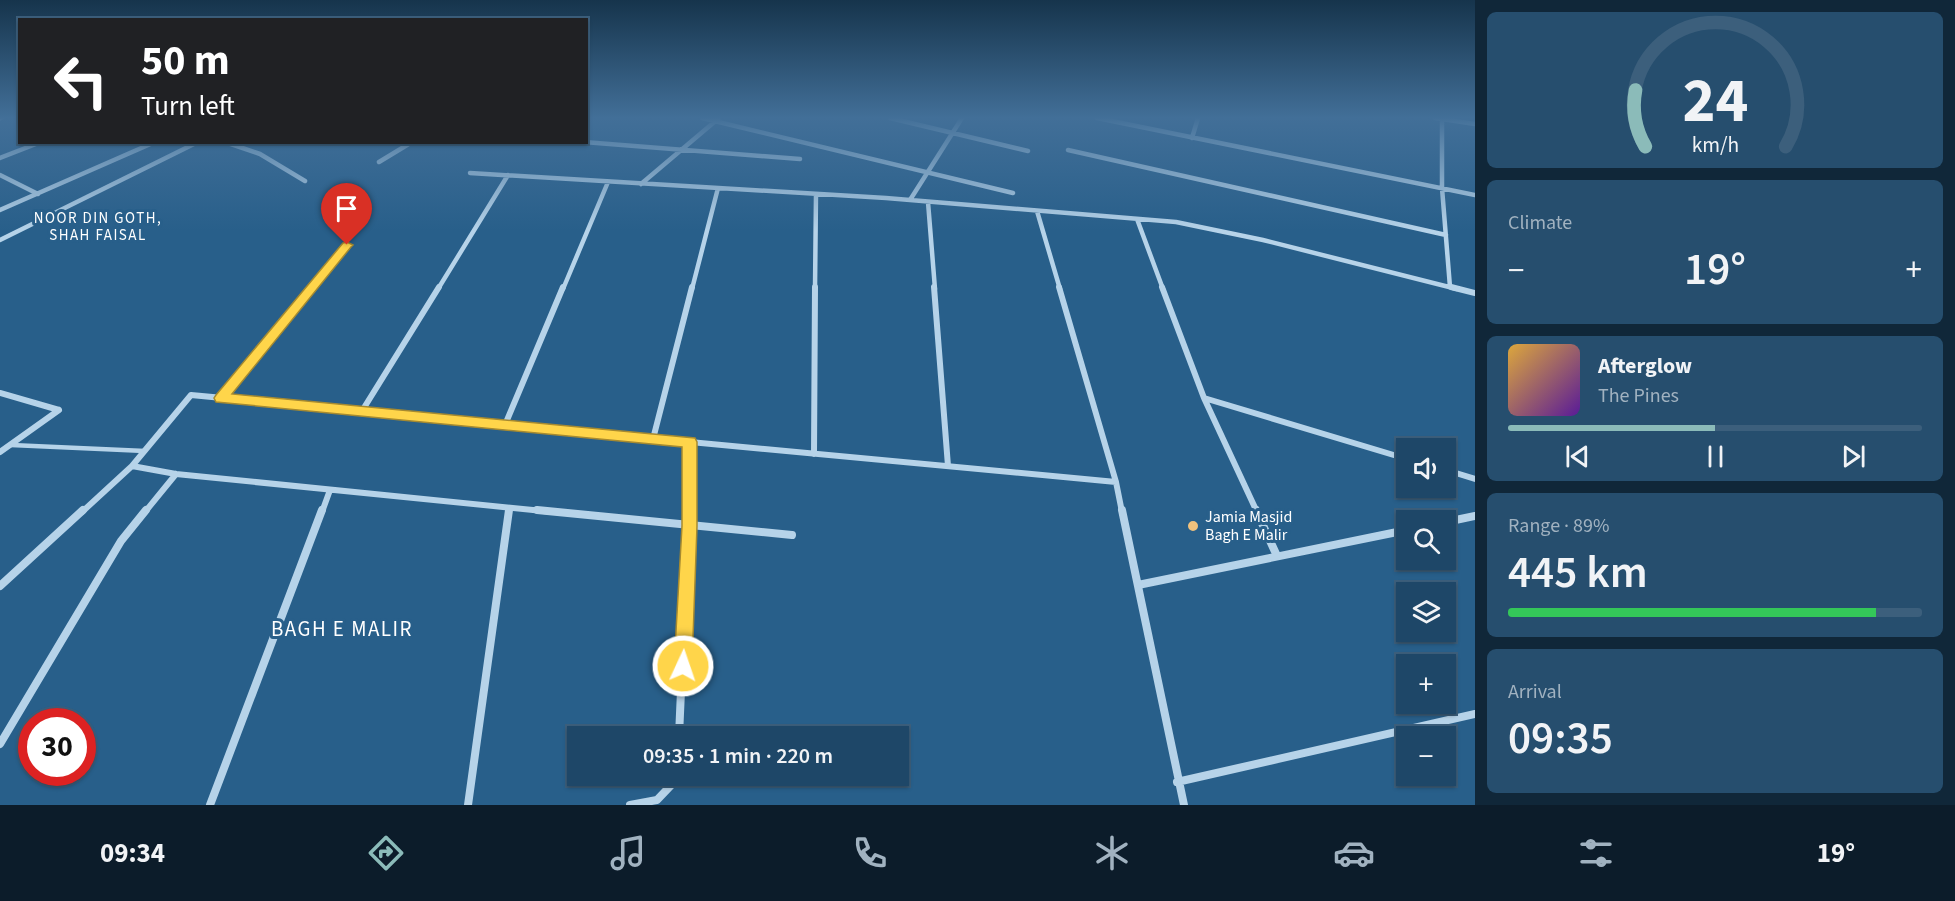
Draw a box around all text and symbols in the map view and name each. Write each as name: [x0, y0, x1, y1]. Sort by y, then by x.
text: 50 m: [141, 31, 230, 91]
icon: left: [42, 42, 120, 120]
text: 24: [1682, 57, 1748, 146]
text: Turn left: [141, 87, 235, 126]
text: km/h: [1691, 130, 1739, 161]
pin: [321, 183, 372, 245]
icon: arrive: [330, 192, 363, 225]
district label: NOOR DIN GOTH, SHAH FAISAL: [34, 208, 162, 246]
text: Climate: [1508, 209, 1572, 237]
text: 19°: [1684, 238, 1746, 302]
text: −: [1508, 247, 1524, 294]
text: +: [1906, 247, 1922, 294]
text: Afterglow: [1598, 350, 1692, 382]
text: The Pines: [1598, 382, 1679, 410]
map controls: [1396, 438, 1456, 786]
button: sound: [1396, 438, 1456, 498]
icon: previous: [1561, 440, 1594, 473]
icon: pause: [1699, 440, 1732, 473]
icon: next: [1837, 440, 1870, 473]
place label: Jamia Masjid Bagh E Malir: [1205, 506, 1292, 546]
button: search: [1396, 510, 1456, 570]
text: Range · 89%: [1508, 512, 1609, 540]
marker: Jamia Masjid Bagh E Malir: [1186, 519, 1200, 533]
text: 445 km: [1508, 541, 1648, 605]
button: layers: [1396, 582, 1456, 642]
district label: BAGH E MALIR: [271, 614, 413, 644]
position arrow: [651, 634, 715, 698]
button: +: [1396, 654, 1456, 714]
text: Arrival: [1508, 678, 1562, 706]
text: 09:35: [1508, 707, 1613, 771]
speed limit sign: 30: [18, 708, 96, 786]
button: −: [1396, 726, 1456, 786]
text: 09:35 · 1 min · 220 m: [643, 740, 833, 772]
icon: directions: [365, 832, 407, 874]
icon: music: [607, 832, 649, 874]
icon: phone: [849, 832, 891, 874]
icon: climate: [1091, 832, 1133, 874]
icon: car: [1333, 832, 1375, 874]
icon: filters: [1575, 832, 1617, 874]
text: 09:34: [100, 834, 165, 873]
text: 19°: [1817, 834, 1855, 873]

